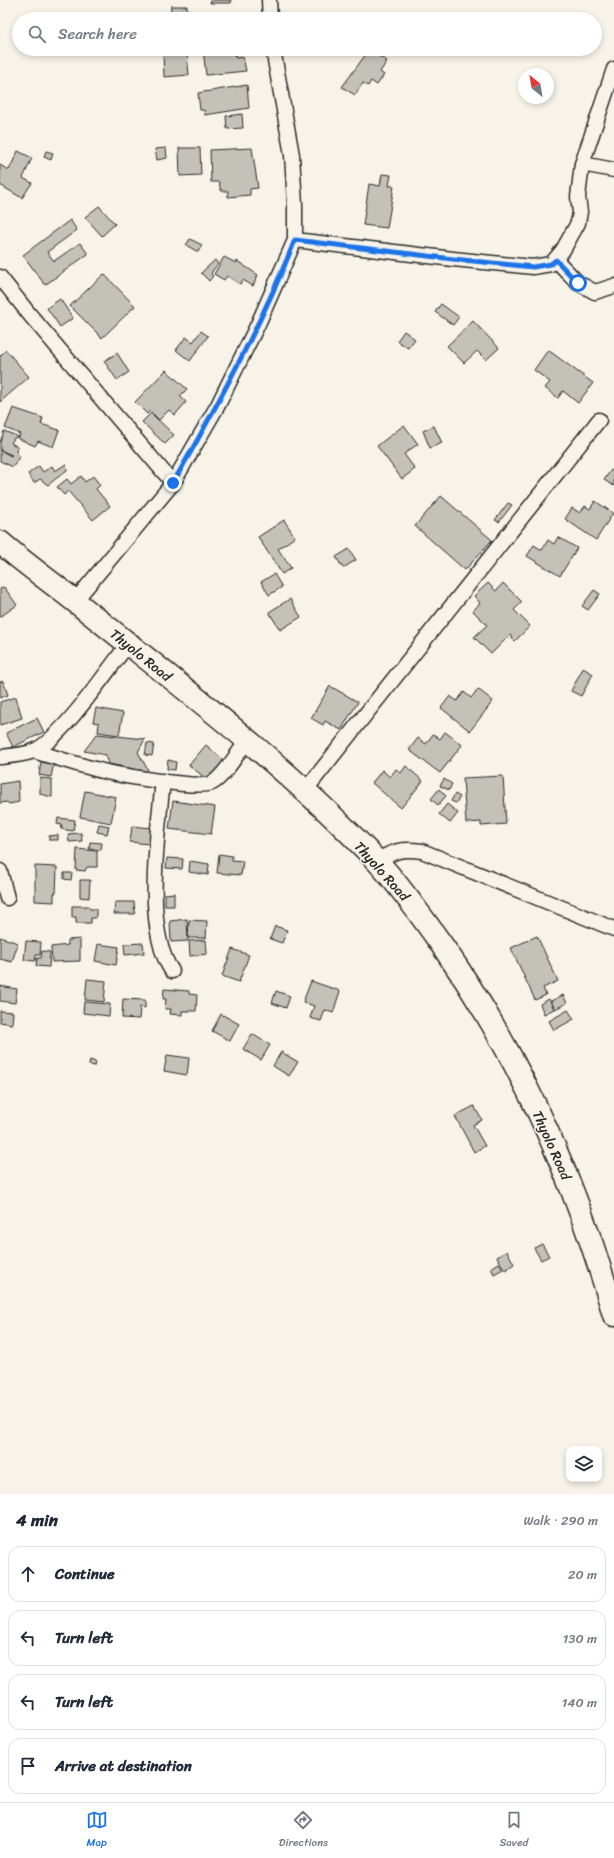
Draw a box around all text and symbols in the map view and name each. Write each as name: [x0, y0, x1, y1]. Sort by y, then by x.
search box: [12, 12, 602, 56]
text: Search here: [58, 21, 137, 47]
icon: search: [26, 23, 48, 45]
north arrow: [518, 68, 554, 104]
route start: [569, 274, 587, 292]
route end: [164, 474, 182, 492]
street label: Thyolo Road: [104, 622, 179, 689]
street label: Thyolo Road: [348, 835, 417, 908]
street label: Thyolo Road: [525, 1106, 579, 1186]
map controls: [566, 1446, 602, 1482]
button: layers: [566, 1446, 602, 1482]
text: 4 min: [16, 1505, 58, 1535]
text: Walk · 290 m: [524, 1509, 598, 1532]
text: Continue: [55, 1561, 115, 1587]
icon: ahead: [17, 1563, 39, 1585]
text: 20 m: [568, 1563, 597, 1586]
text: Turn left: [55, 1625, 113, 1651]
icon: left: [17, 1627, 39, 1649]
text: 130 m: [563, 1627, 597, 1650]
text: Turn left: [55, 1689, 113, 1715]
icon: left: [17, 1691, 39, 1713]
text: 140 m: [562, 1691, 597, 1714]
text: Arrive at destination: [55, 1753, 192, 1779]
icon: arrive: [17, 1755, 39, 1777]
tab: Map: [86, 1809, 108, 1852]
tab: Directions: [279, 1809, 328, 1852]
tab: Saved: [499, 1809, 528, 1852]

